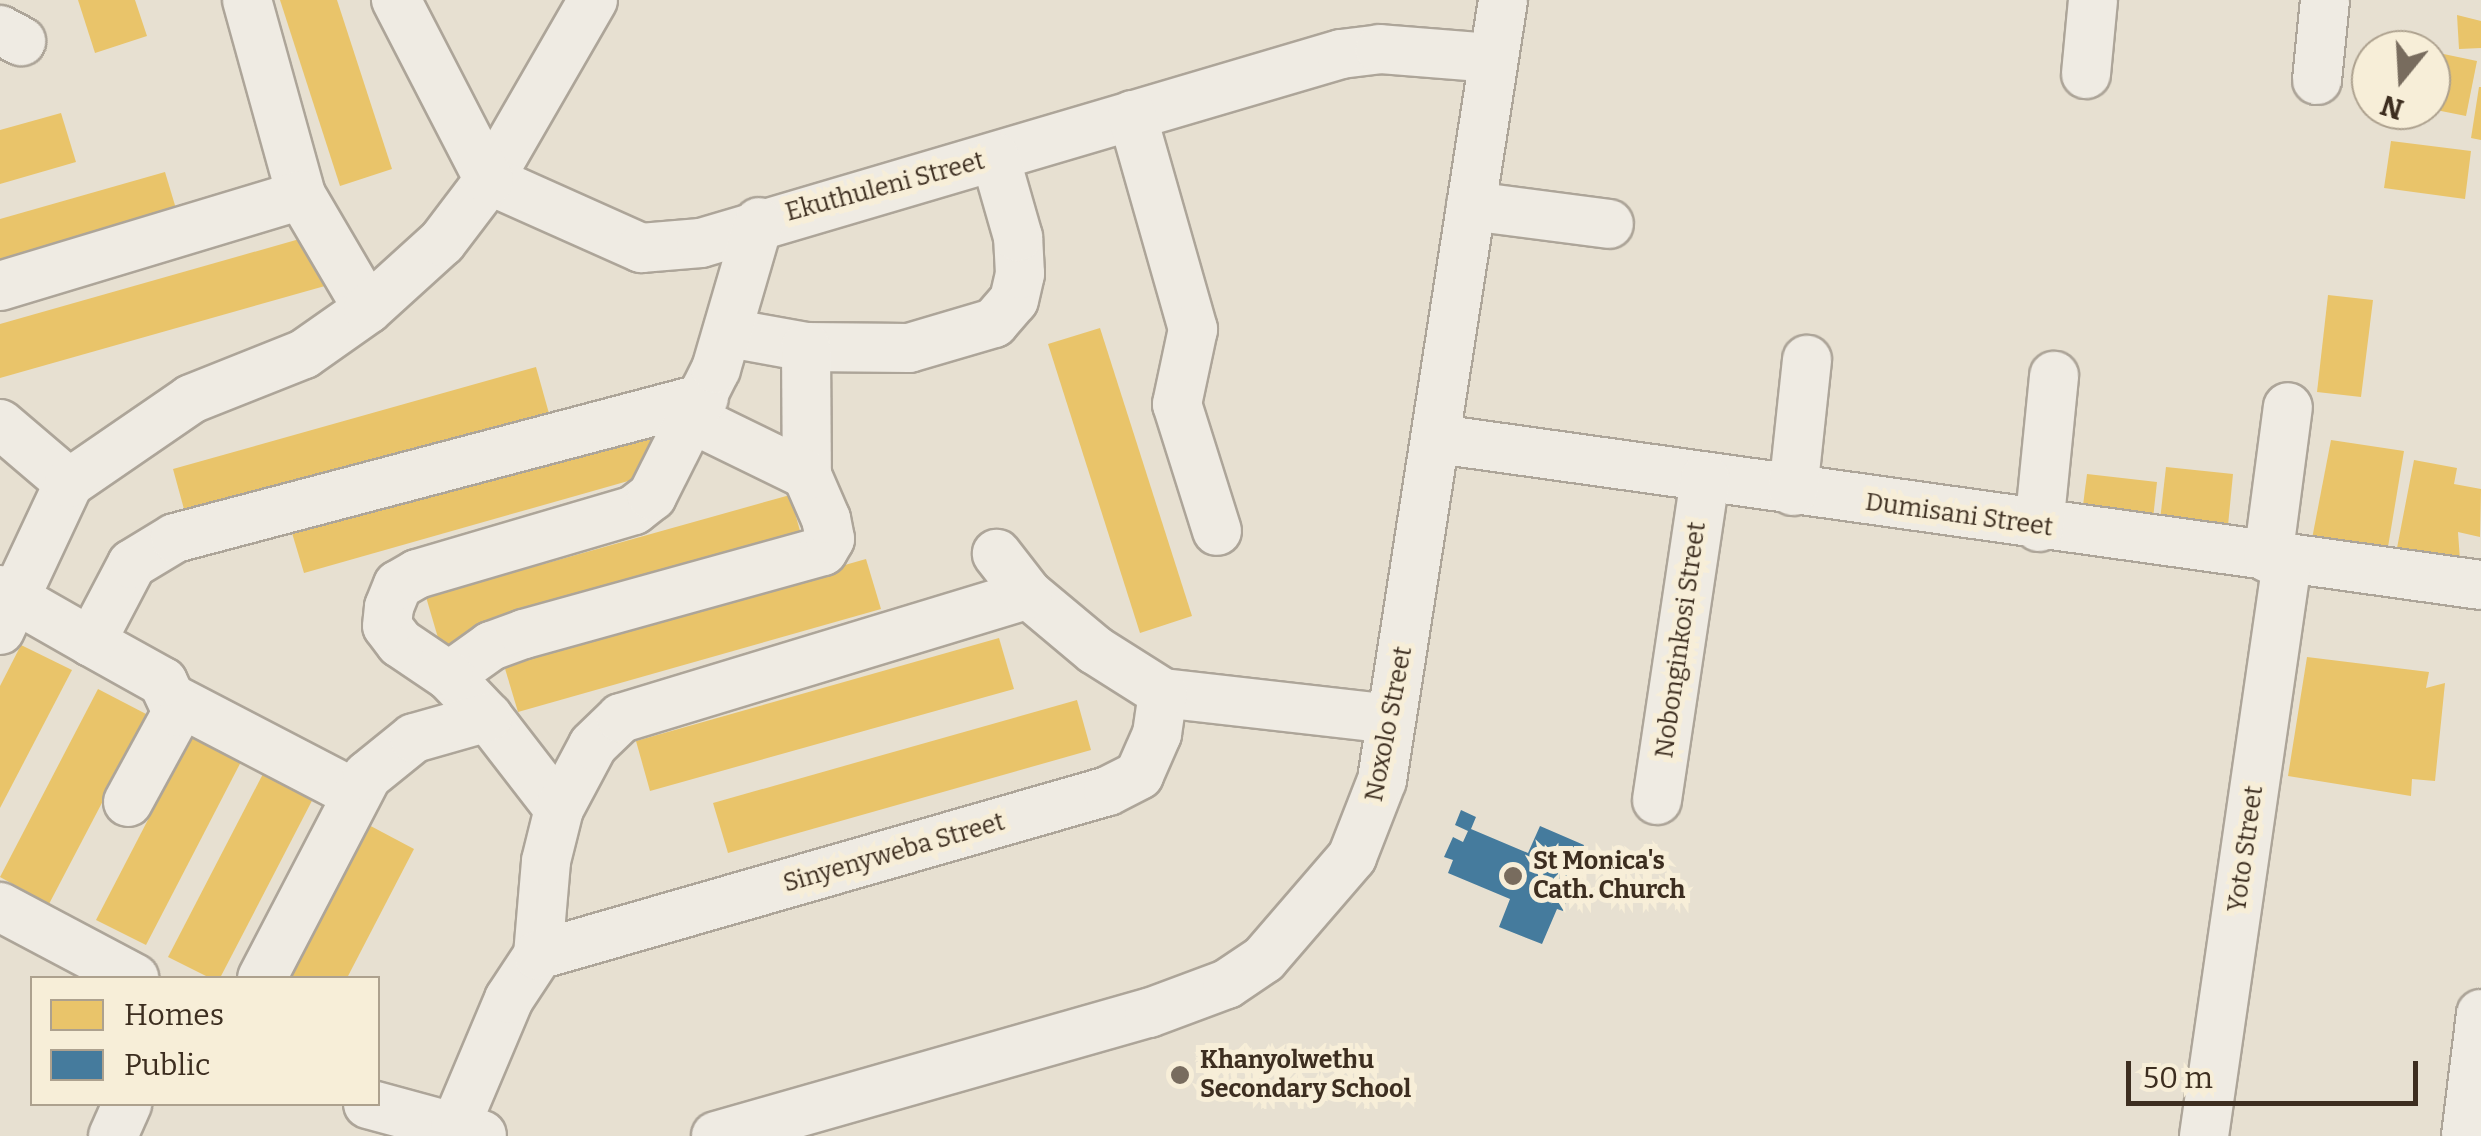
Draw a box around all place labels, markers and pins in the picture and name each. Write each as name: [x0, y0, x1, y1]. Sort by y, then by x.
place label: St Monica's Cath. Church: [1533, 847, 1685, 906]
marker: St Monica's Cath. Church: [1502, 865, 1524, 887]
place label: Khanyolwethu Secondary School: [1200, 1046, 1411, 1105]
marker: Khanyolwethu Secondary School: [1169, 1064, 1191, 1086]

